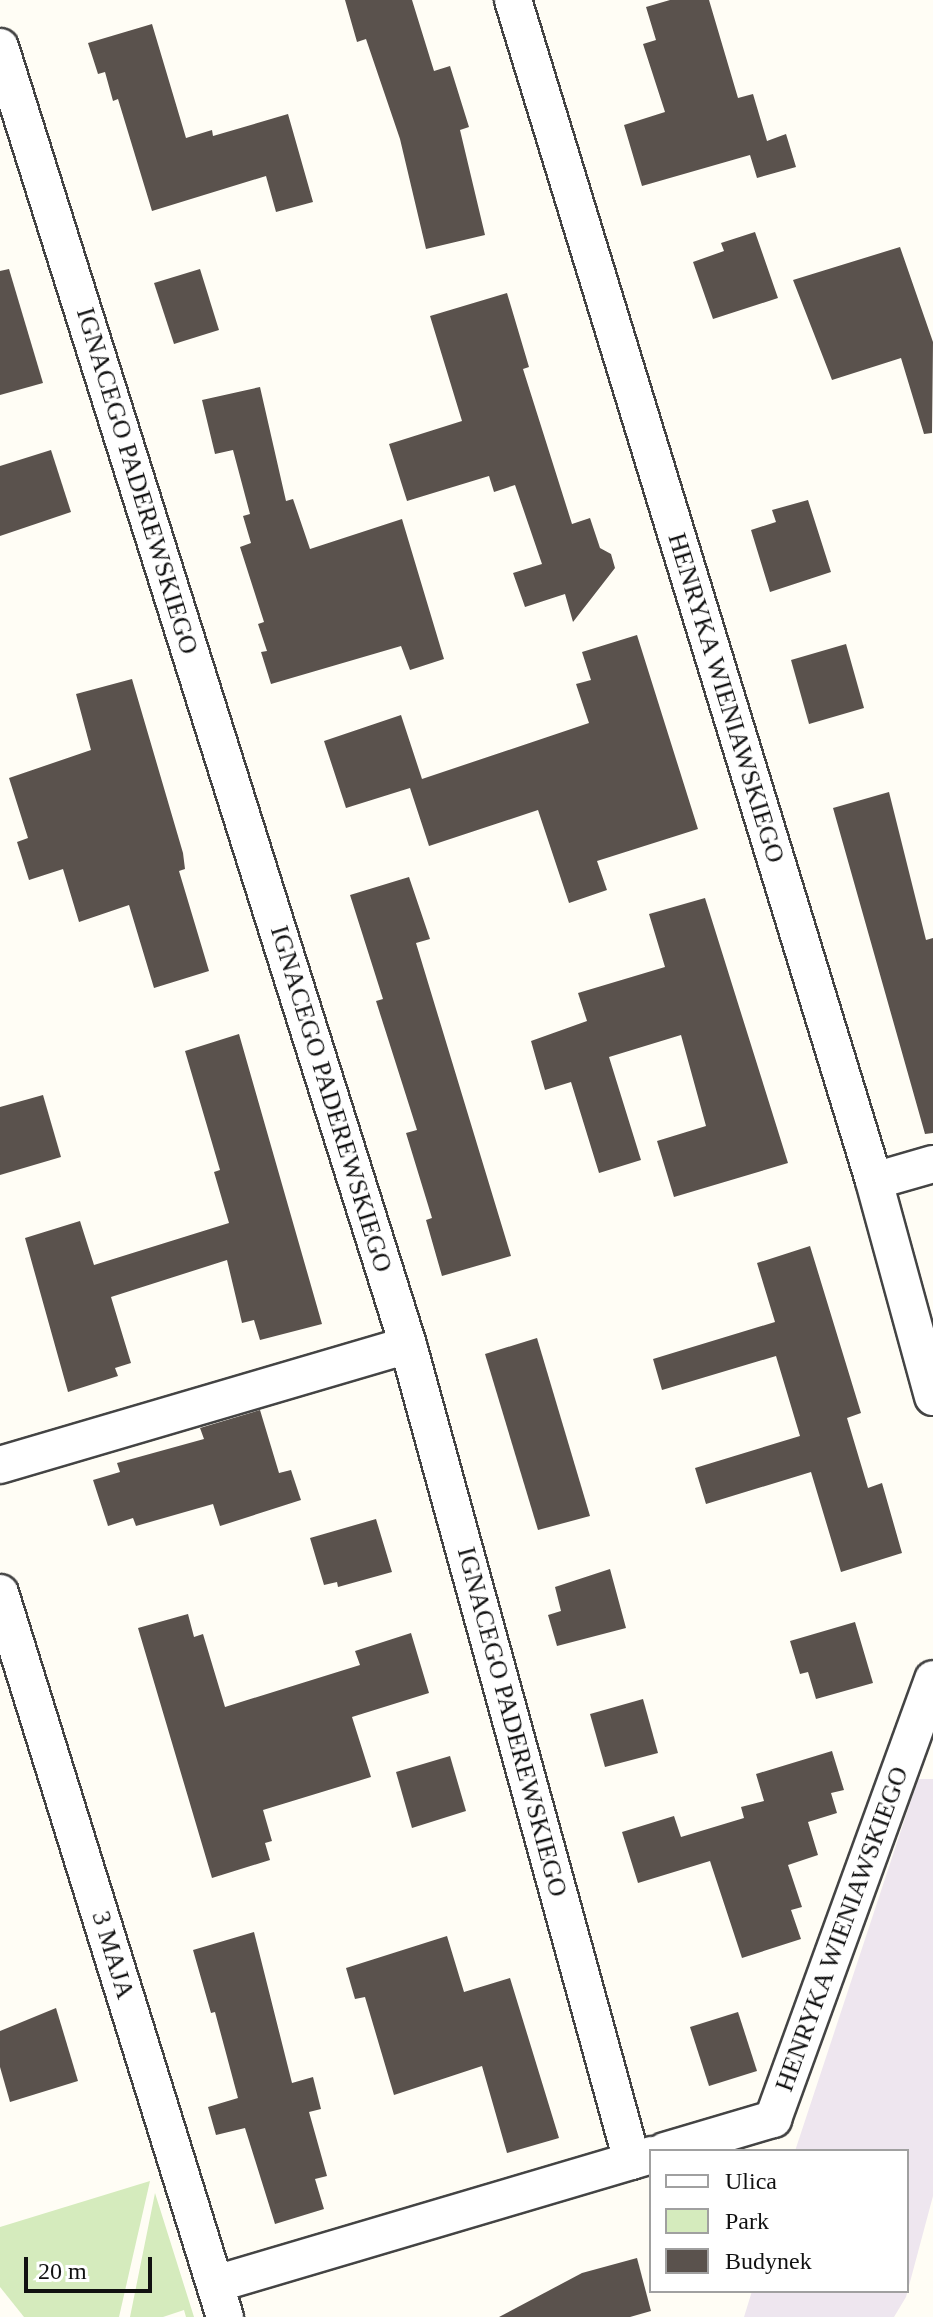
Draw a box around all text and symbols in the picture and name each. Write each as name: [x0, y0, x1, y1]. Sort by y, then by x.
street label: IGNACEGO PADEREWSKIEGO: [69, 304, 205, 658]
street label: HENRYKA WIENIAWSKIEGO: [661, 528, 791, 868]
street label: IGNACEGO PADEREWSKIEGO: [263, 922, 399, 1276]
street label: IGNACEGO PADEREWSKIEGO: [450, 1544, 574, 1900]
street label: HENRYKA WIENIAWSKIEGO: [768, 1761, 916, 2097]
street label: 3 MAJA: [85, 1907, 141, 2003]
legend: [649, 2149, 909, 2293]
text: Ulica: [725, 2168, 777, 2194]
text: Park: [725, 2208, 769, 2234]
scale bar: [28, 2241, 156, 2291]
text: Budynek: [725, 2248, 812, 2274]
text: 20 m: [38, 2258, 87, 2284]

